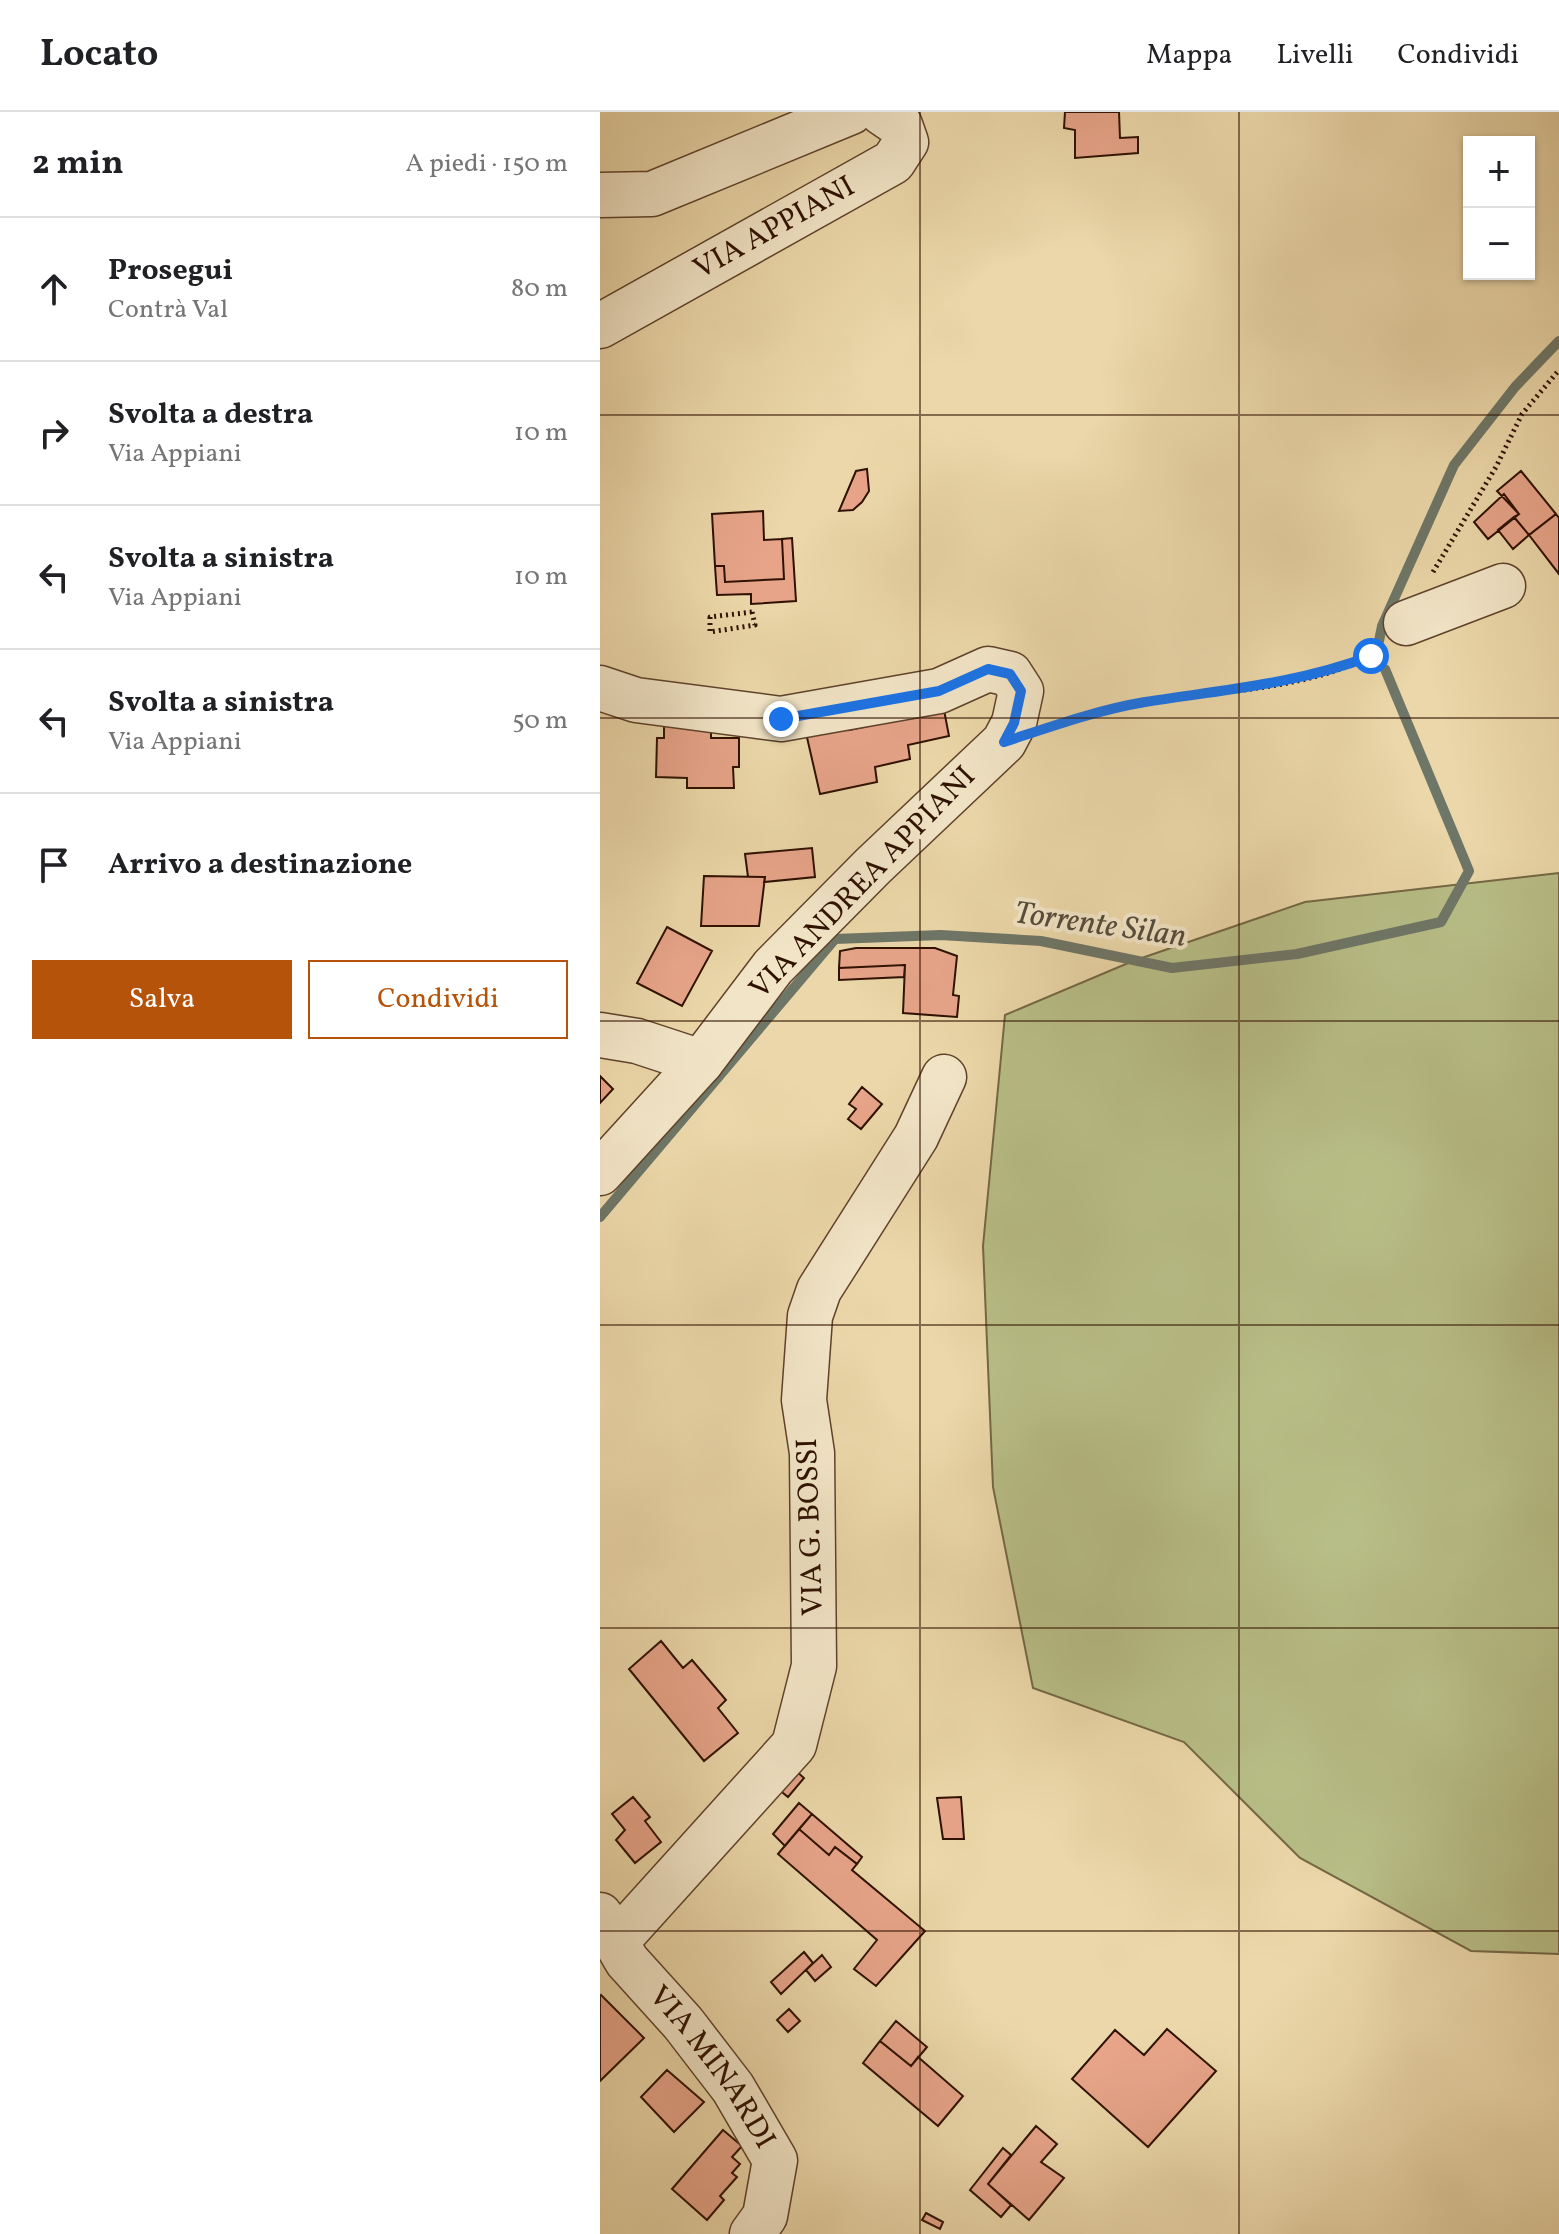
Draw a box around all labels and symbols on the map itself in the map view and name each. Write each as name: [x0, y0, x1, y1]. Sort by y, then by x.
street label: VIA APPIANI: [686, 166, 863, 290]
route start: [1353, 638, 1389, 674]
route end: [763, 701, 799, 737]
street label: VIA ANDREA APPIANI: [740, 757, 986, 1009]
water label: Torrente Silan: [1011, 892, 1189, 960]
street label: VIA G. BOSSI: [787, 1437, 835, 1617]
street label: VIA MINARDI: [638, 1977, 785, 2157]

